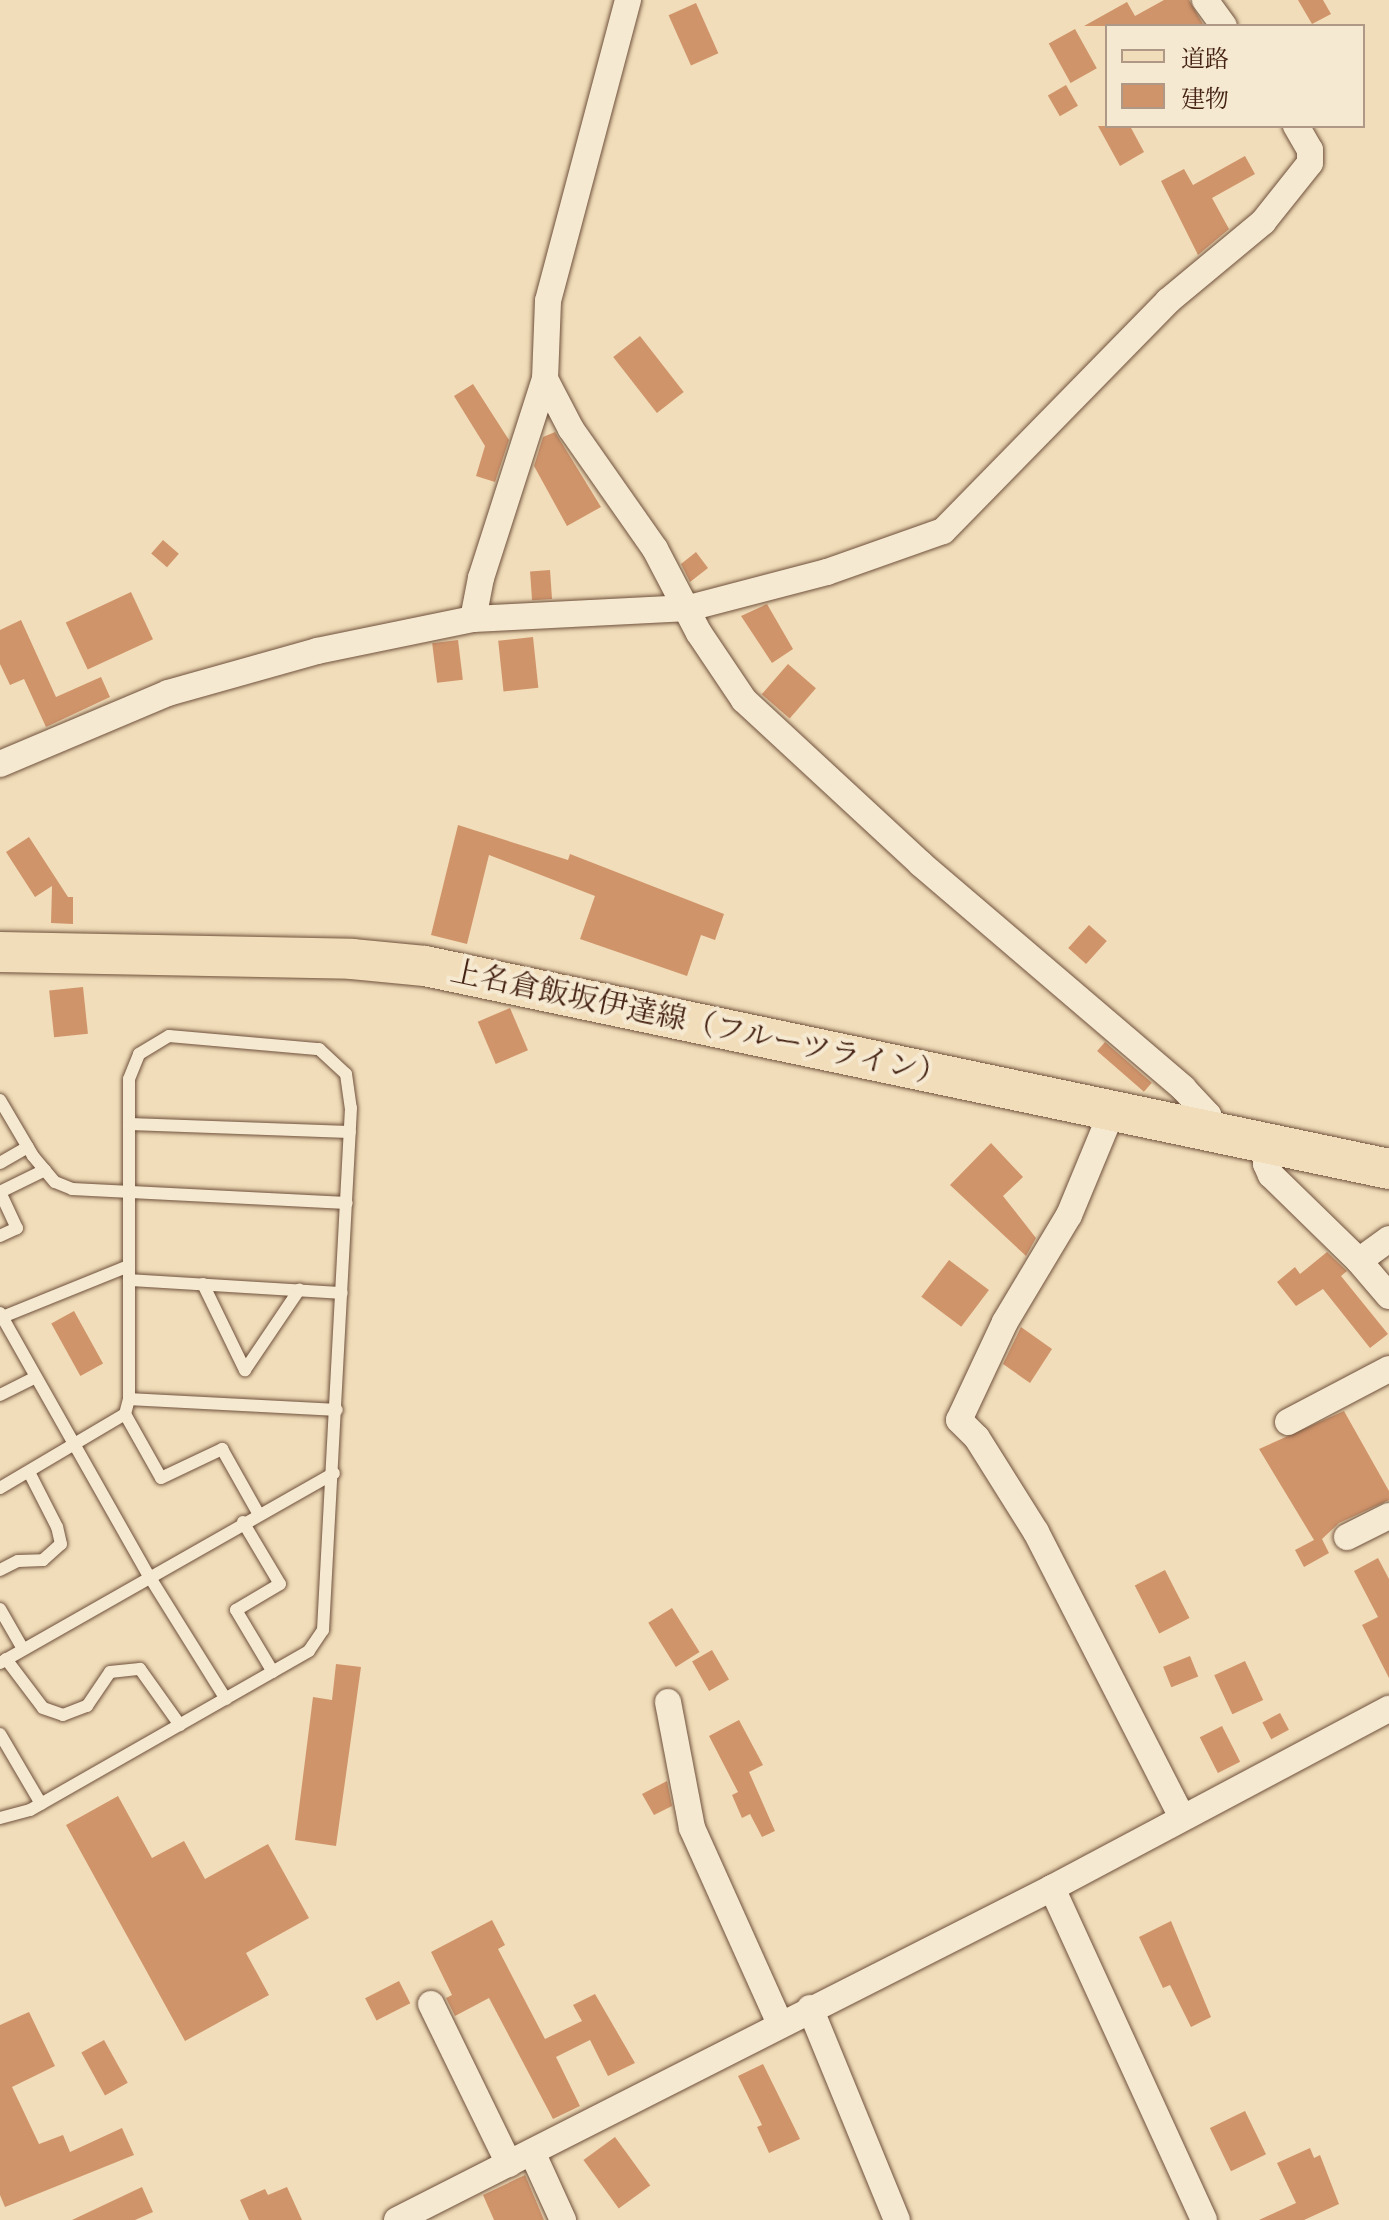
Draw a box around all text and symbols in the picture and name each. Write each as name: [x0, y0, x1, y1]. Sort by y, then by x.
legend: [1105, 24, 1365, 128]
text: 道路: [1181, 43, 1229, 74]
text: 建物: [1181, 83, 1229, 114]
street label: 上名倉飯坂伊達線（フルーツライン）: [446, 952, 952, 1094]

